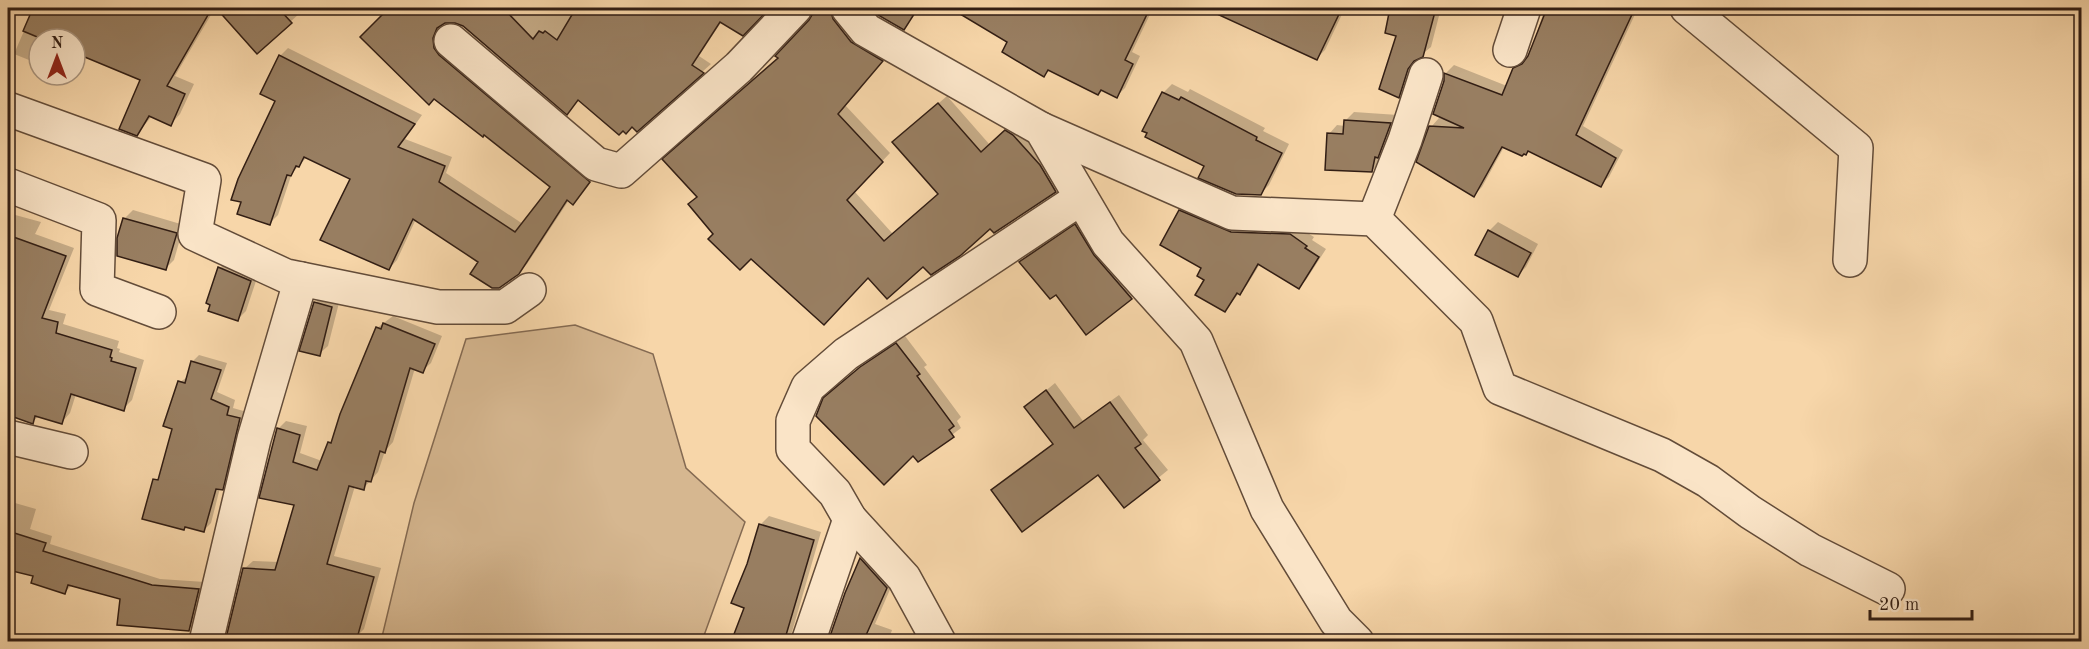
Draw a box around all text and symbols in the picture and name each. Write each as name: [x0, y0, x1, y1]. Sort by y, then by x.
north arrow: [27, 27, 87, 87]
text: N: [51, 36, 64, 52]
scale bar: [1870, 583, 1972, 621]
text: 20 m: [1879, 596, 1919, 614]

